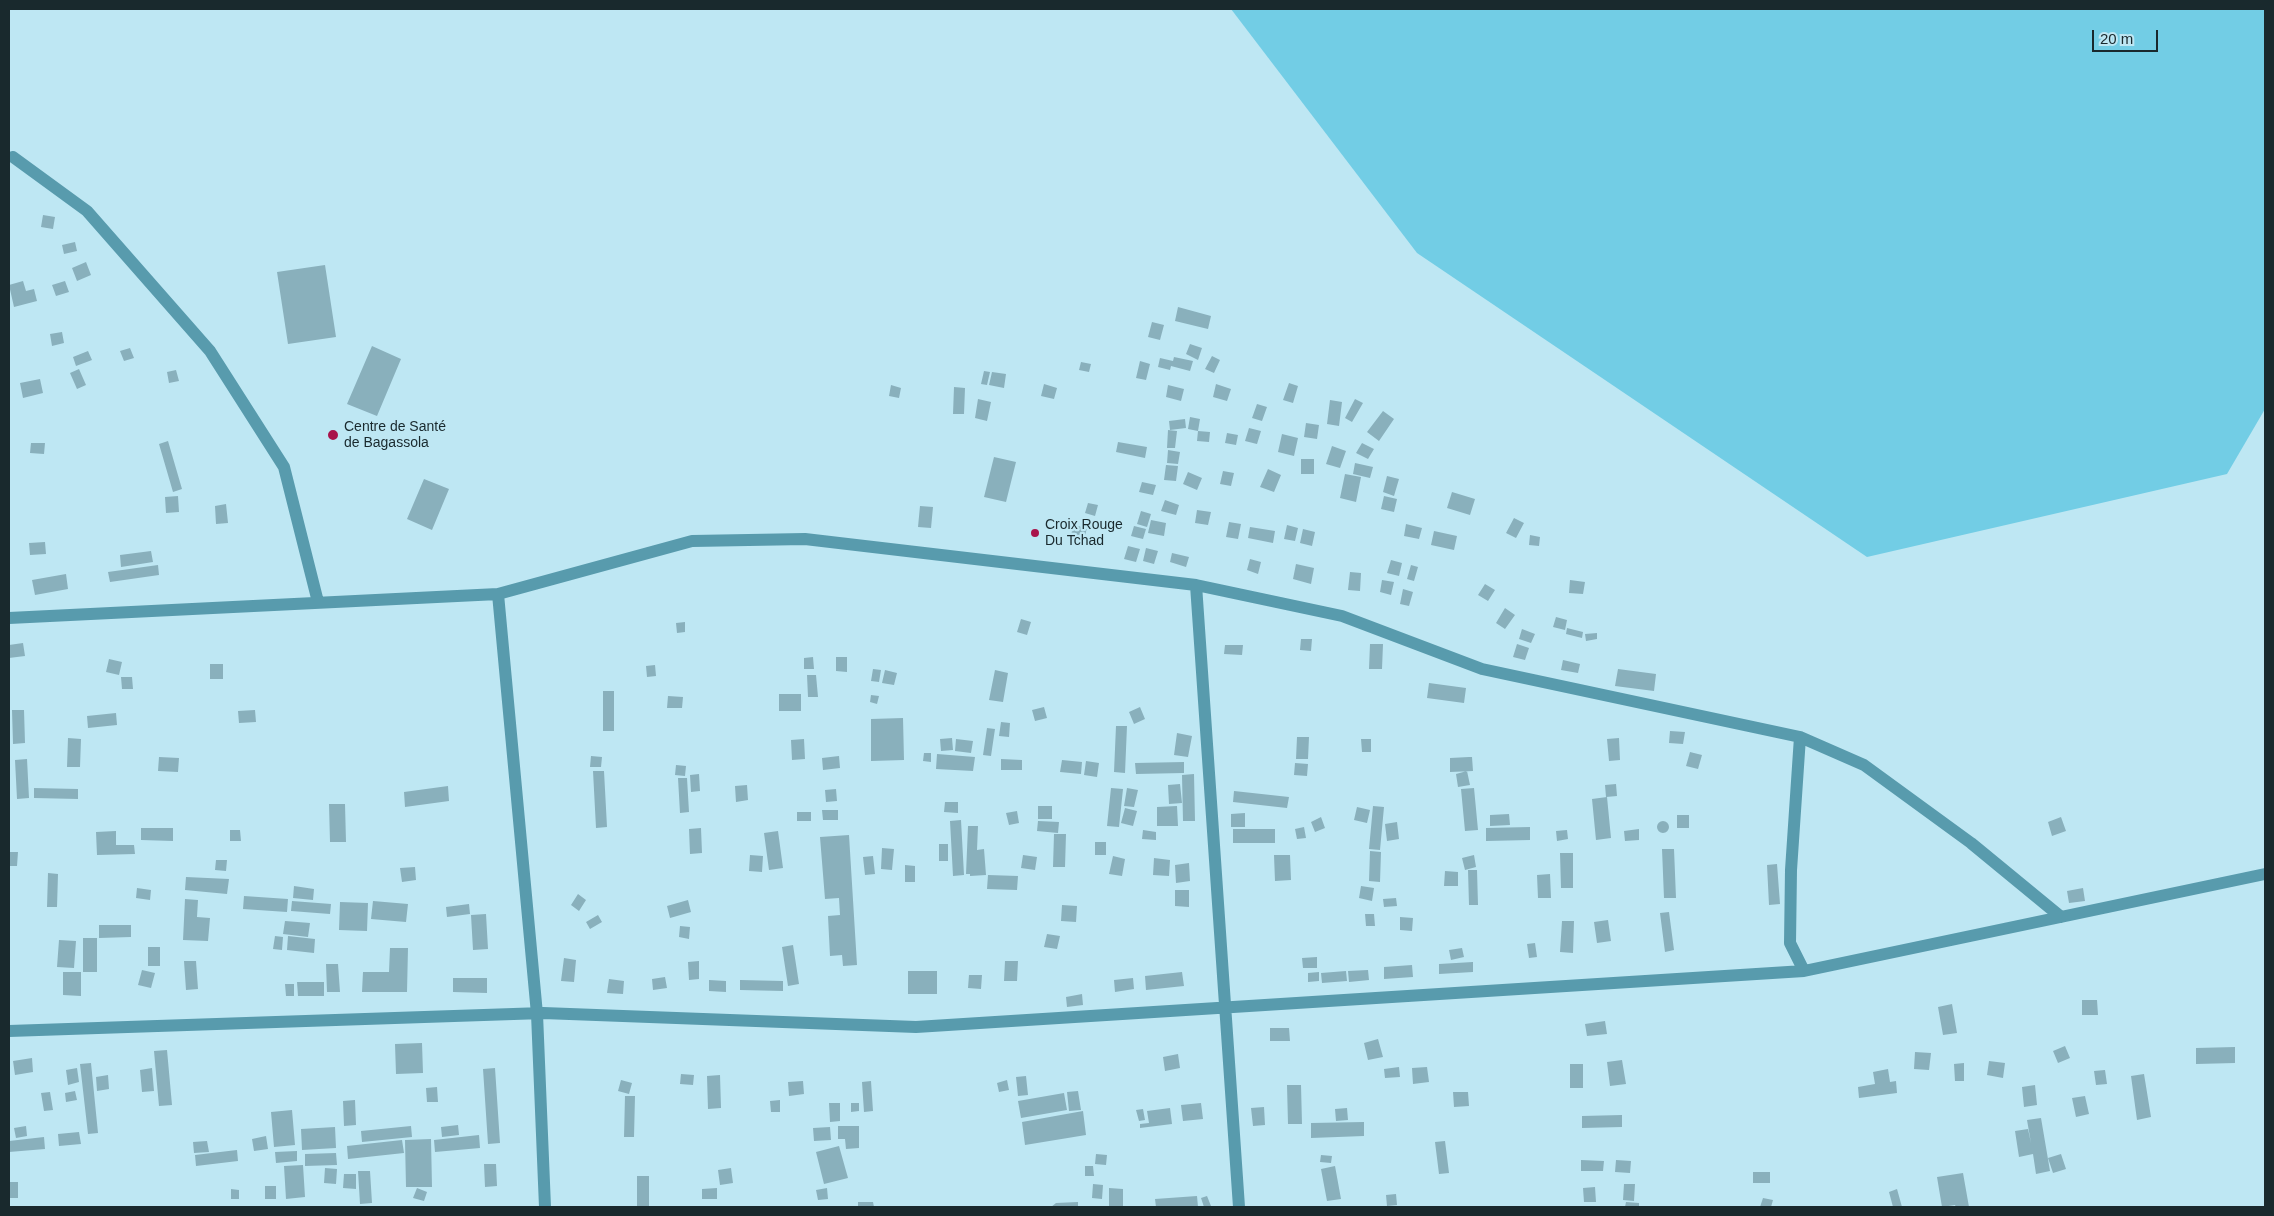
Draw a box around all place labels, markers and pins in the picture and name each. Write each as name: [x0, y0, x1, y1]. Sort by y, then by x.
place label: Centre de Santé de Bagassola: [344, 419, 446, 452]
marker: Centre de Santé de Bagassola: [326, 428, 340, 442]
place label: Croix Rouge Du Tchad: [1045, 517, 1123, 550]
marker: Croix Rouge Du Tchad: [1029, 527, 1041, 539]

